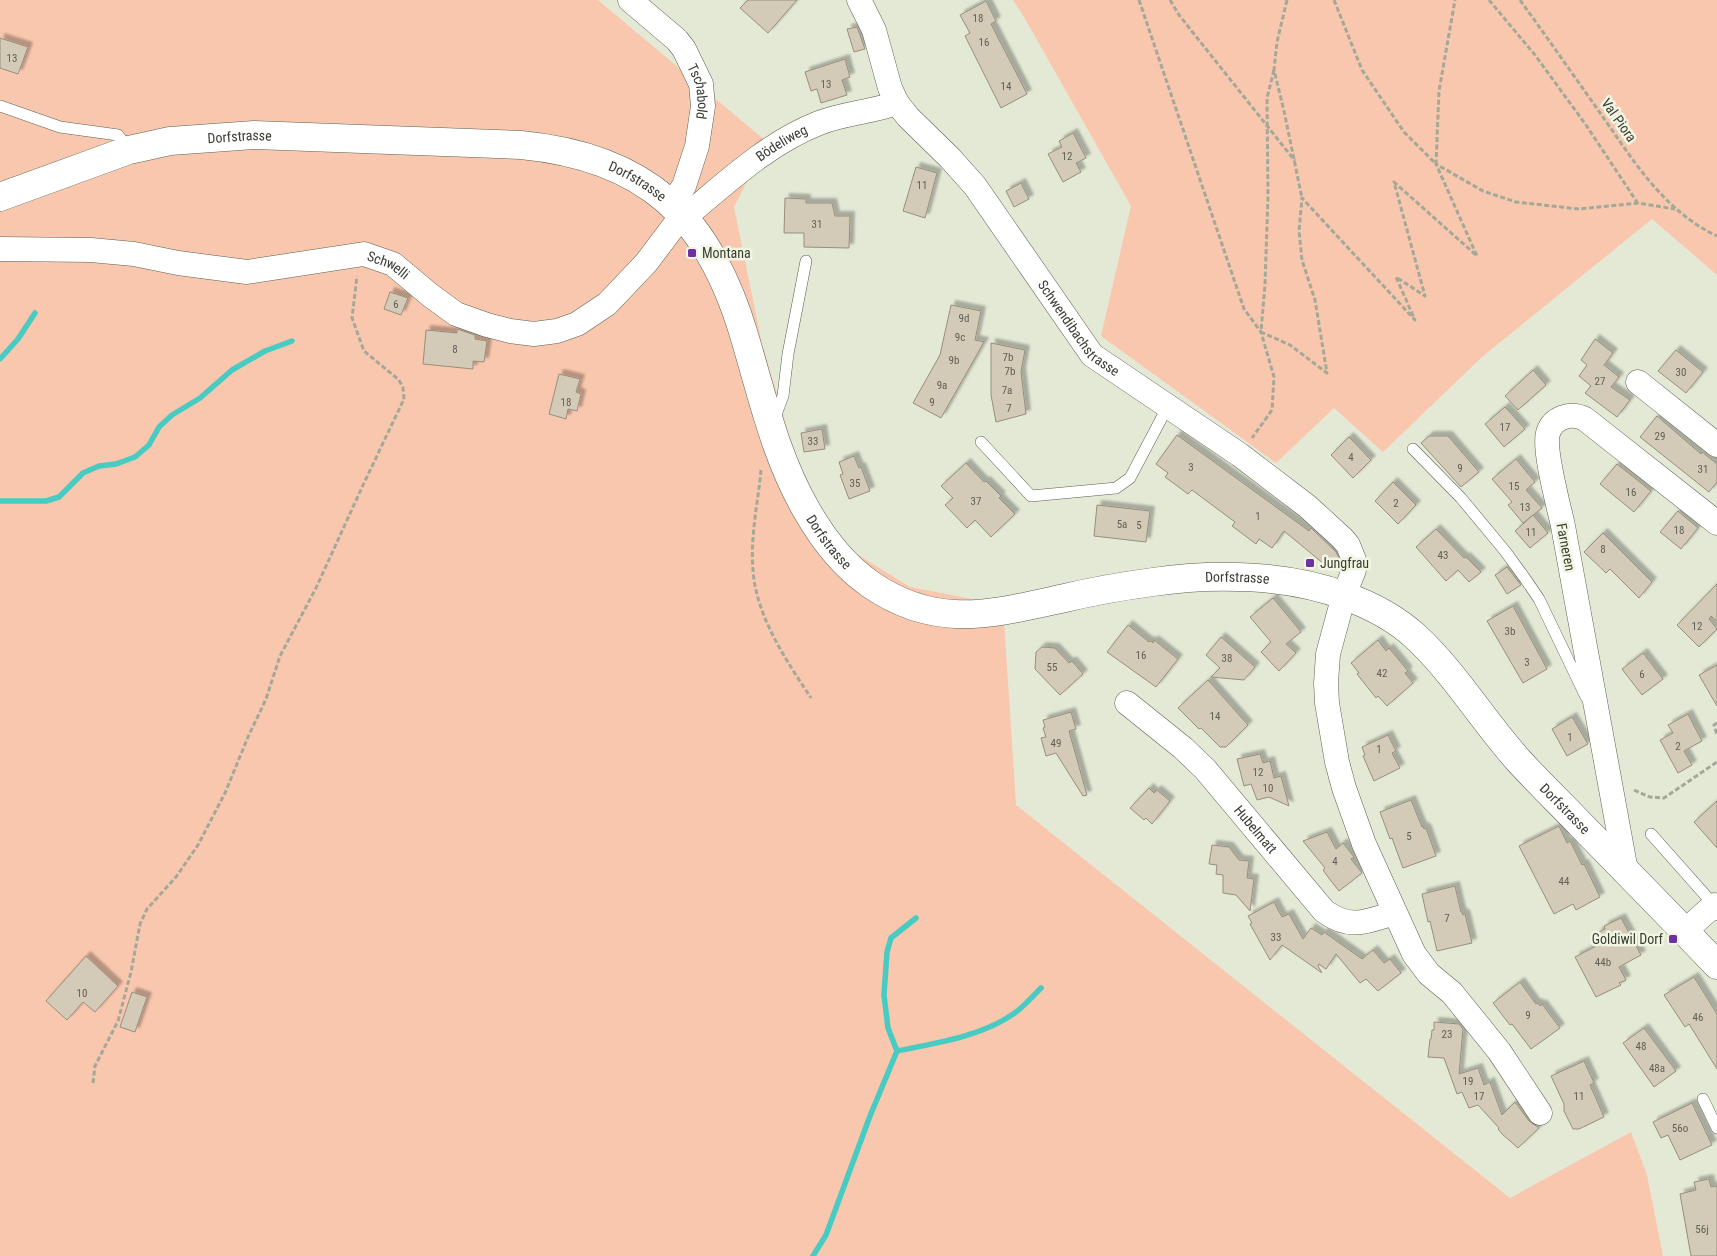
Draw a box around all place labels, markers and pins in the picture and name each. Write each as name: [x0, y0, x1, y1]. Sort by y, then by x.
place label: Montana: [702, 245, 751, 261]
marker: Montana: [686, 247, 698, 259]
place label: Jungfrau: [1320, 555, 1369, 571]
marker: Jungfrau: [1304, 557, 1316, 569]
place label: Goldiwil Dorf: [1592, 931, 1664, 947]
marker: Goldiwil Dorf: [1667, 933, 1679, 945]

